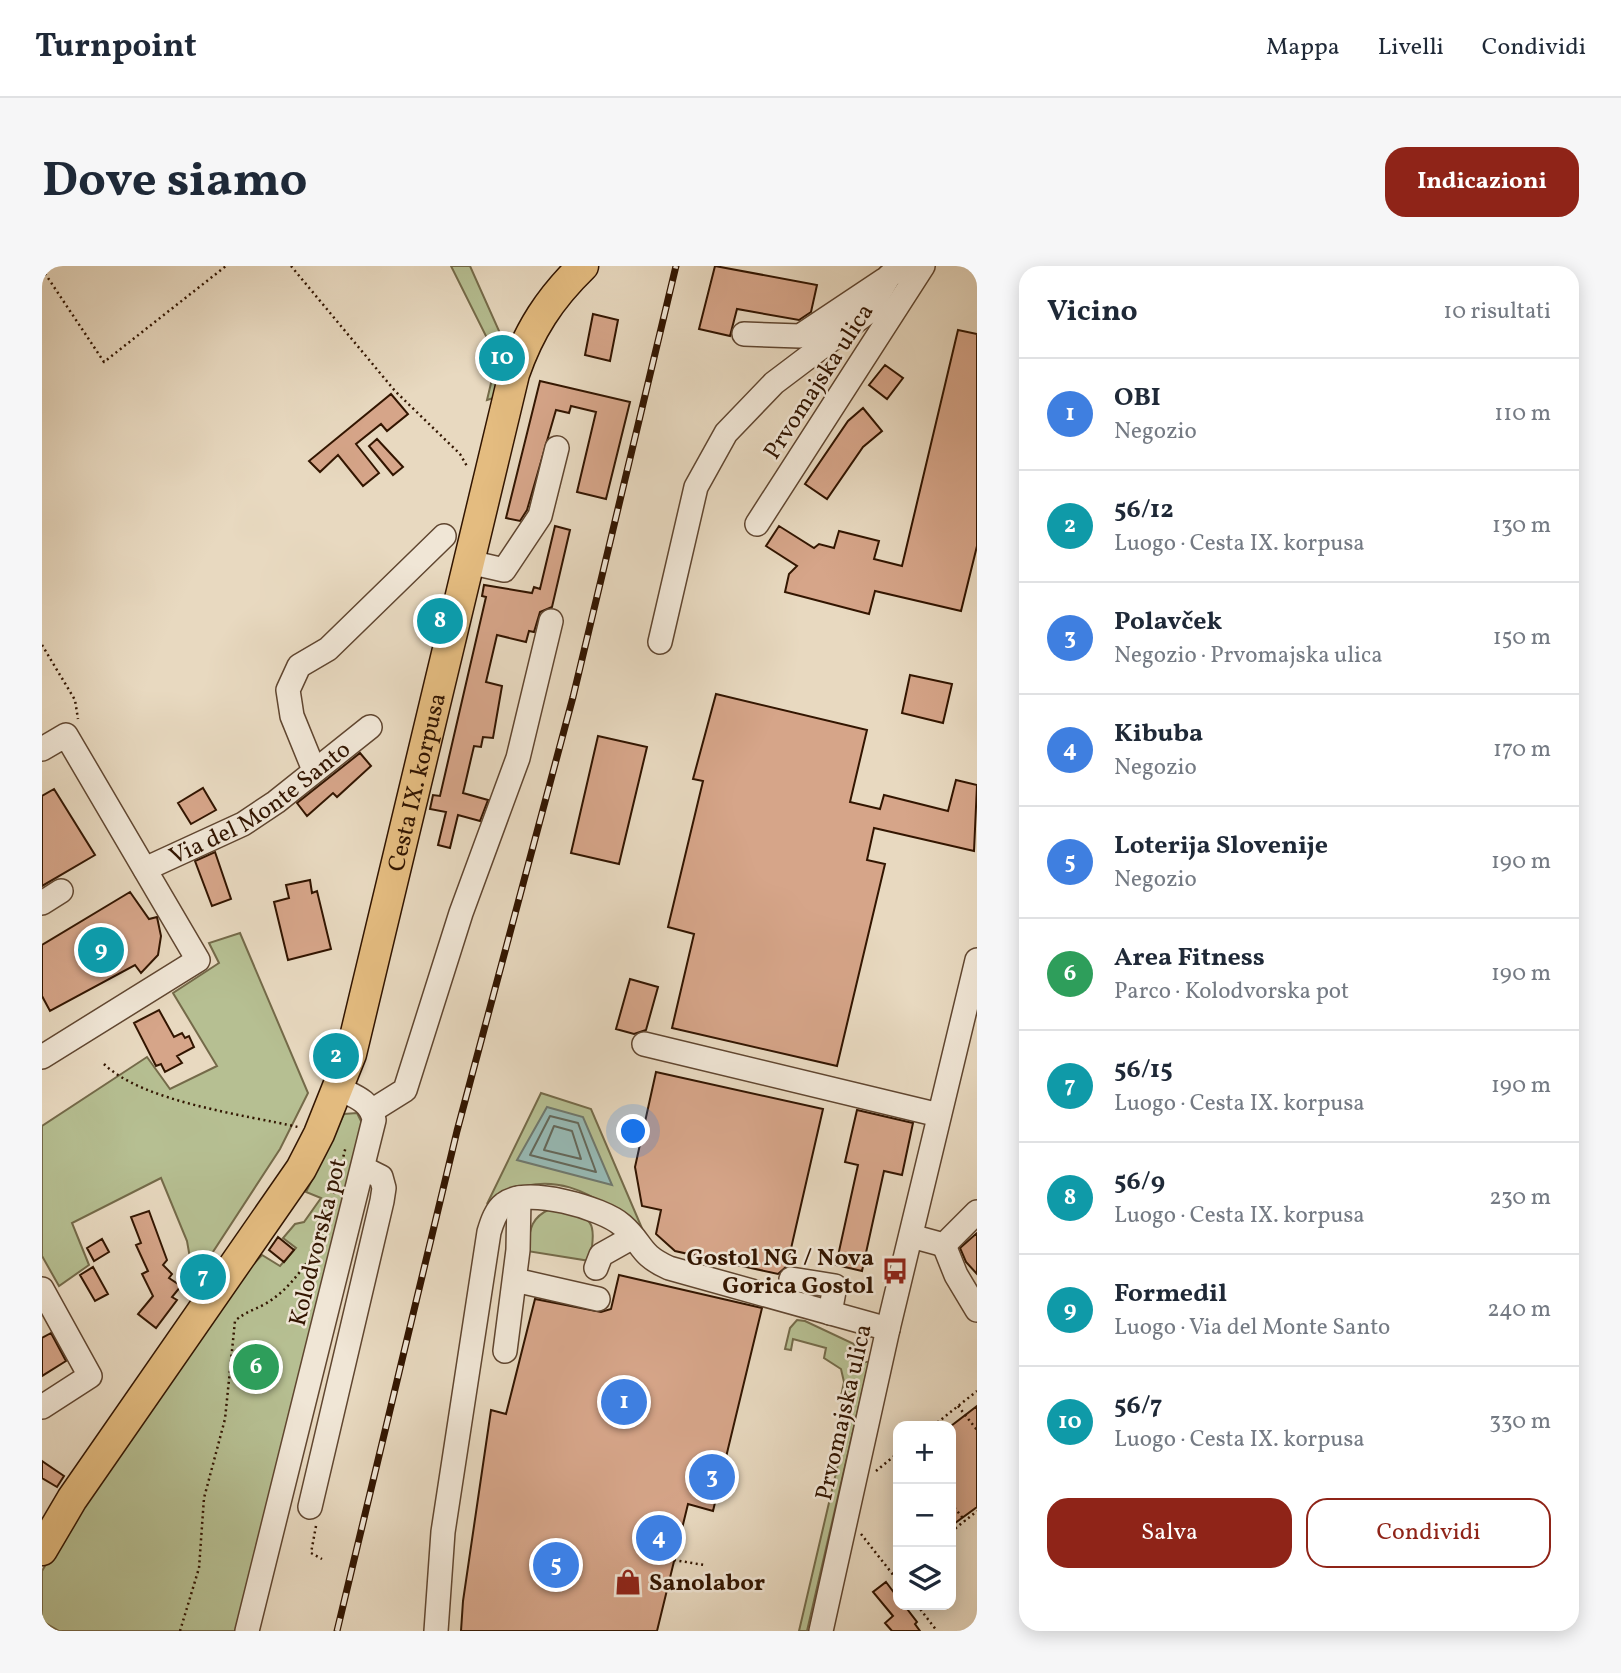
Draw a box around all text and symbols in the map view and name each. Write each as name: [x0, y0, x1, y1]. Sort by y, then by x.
text: Turnpoint: [35, 25, 197, 71]
text: Mappa: [1266, 31, 1340, 65]
text: Livelli: [1378, 31, 1444, 65]
text: Condividi: [1482, 31, 1586, 65]
button: Indicazioni: [1385, 147, 1579, 217]
text: Dove siamo: [42, 148, 308, 217]
text: Vicino: [1047, 291, 1138, 333]
text: 10 risultati: [1443, 296, 1551, 328]
street label: Prvomajska ulica: [756, 297, 883, 467]
pin: 10: [479, 332, 525, 384]
text: OBI: [1114, 380, 1161, 416]
text: 1: [1065, 398, 1075, 430]
text: 110 m: [1494, 398, 1551, 430]
text: Negozio: [1114, 416, 1197, 448]
text: 56/12: [1114, 492, 1174, 528]
text: 2: [1064, 510, 1076, 542]
text: 130 m: [1492, 510, 1551, 542]
text: Luogo · Cesta IX. korpusa: [1114, 528, 1365, 560]
pin: 8: [417, 595, 463, 647]
text: Polavček: [1114, 604, 1222, 640]
text: 3: [1064, 622, 1076, 654]
text: 150 m: [1493, 622, 1551, 654]
text: Negozio · Prvomajska ulica: [1114, 640, 1383, 672]
street label: Cesta IX. korpusa: [380, 690, 456, 875]
text: Kibuba: [1114, 716, 1203, 752]
street label: Via del Monte Santo: [164, 734, 359, 875]
text: 4: [1063, 734, 1077, 766]
text: 170 m: [1493, 734, 1551, 766]
text: Negozio: [1114, 752, 1197, 784]
text: Loterija Slovenije: [1114, 828, 1328, 864]
text: 5: [1064, 846, 1076, 878]
text: 190 m: [1491, 846, 1551, 878]
text: Negozio: [1114, 864, 1197, 896]
pin: 9: [78, 924, 124, 976]
text: Area Fitness: [1114, 940, 1265, 976]
text: 6: [1064, 958, 1076, 990]
text: 190 m: [1491, 958, 1551, 990]
text: Parco · Kolodvorska pot: [1114, 976, 1349, 1008]
pin: 2: [313, 1030, 359, 1082]
text: 56/15: [1114, 1052, 1173, 1088]
text: 7: [1065, 1070, 1076, 1102]
text: 190 m: [1491, 1070, 1551, 1102]
text: Luogo · Cesta IX. korpusa: [1114, 1088, 1365, 1120]
your location: [616, 1114, 650, 1148]
street label: Kolodvorska pot: [282, 1155, 356, 1330]
text: 56/9: [1114, 1164, 1165, 1200]
text: 8: [1064, 1182, 1076, 1214]
text: 230 m: [1489, 1182, 1551, 1214]
text: Luogo · Cesta IX. korpusa: [1114, 1200, 1365, 1232]
place label: Gostol NG / Nova Gorica Gostol: [686, 1242, 874, 1304]
pin: 7: [180, 1251, 226, 1303]
bus stop icon: Gostol NG / Nova Gorica Gostol: [880, 1256, 910, 1286]
text: Formedil: [1114, 1276, 1227, 1312]
text: 9: [1064, 1294, 1076, 1326]
text: 240 m: [1487, 1294, 1551, 1326]
text: Luogo · Via del Monte Santo: [1114, 1312, 1390, 1344]
street label: Prvomajska ulica: [808, 1321, 882, 1504]
pin: 6: [233, 1341, 279, 1393]
pin: 1: [601, 1376, 647, 1428]
text: 56/7: [1114, 1388, 1162, 1424]
text: 10: [1058, 1406, 1082, 1438]
text: 330 m: [1489, 1406, 1551, 1438]
map controls: [893, 1421, 956, 1610]
button: +: [893, 1421, 956, 1484]
text: Luogo · Cesta IX. korpusa: [1114, 1424, 1365, 1456]
pin: 3: [689, 1451, 735, 1503]
button: −: [893, 1484, 956, 1547]
button: Salva: [1047, 1498, 1292, 1568]
button: Condividi: [1306, 1498, 1551, 1568]
pin: 4: [636, 1512, 682, 1564]
pin: 5: [533, 1539, 579, 1591]
button: layers: [893, 1547, 956, 1610]
shop icon: Sanolabor: [613, 1567, 643, 1597]
place label: Sanolabor: [649, 1567, 765, 1601]

